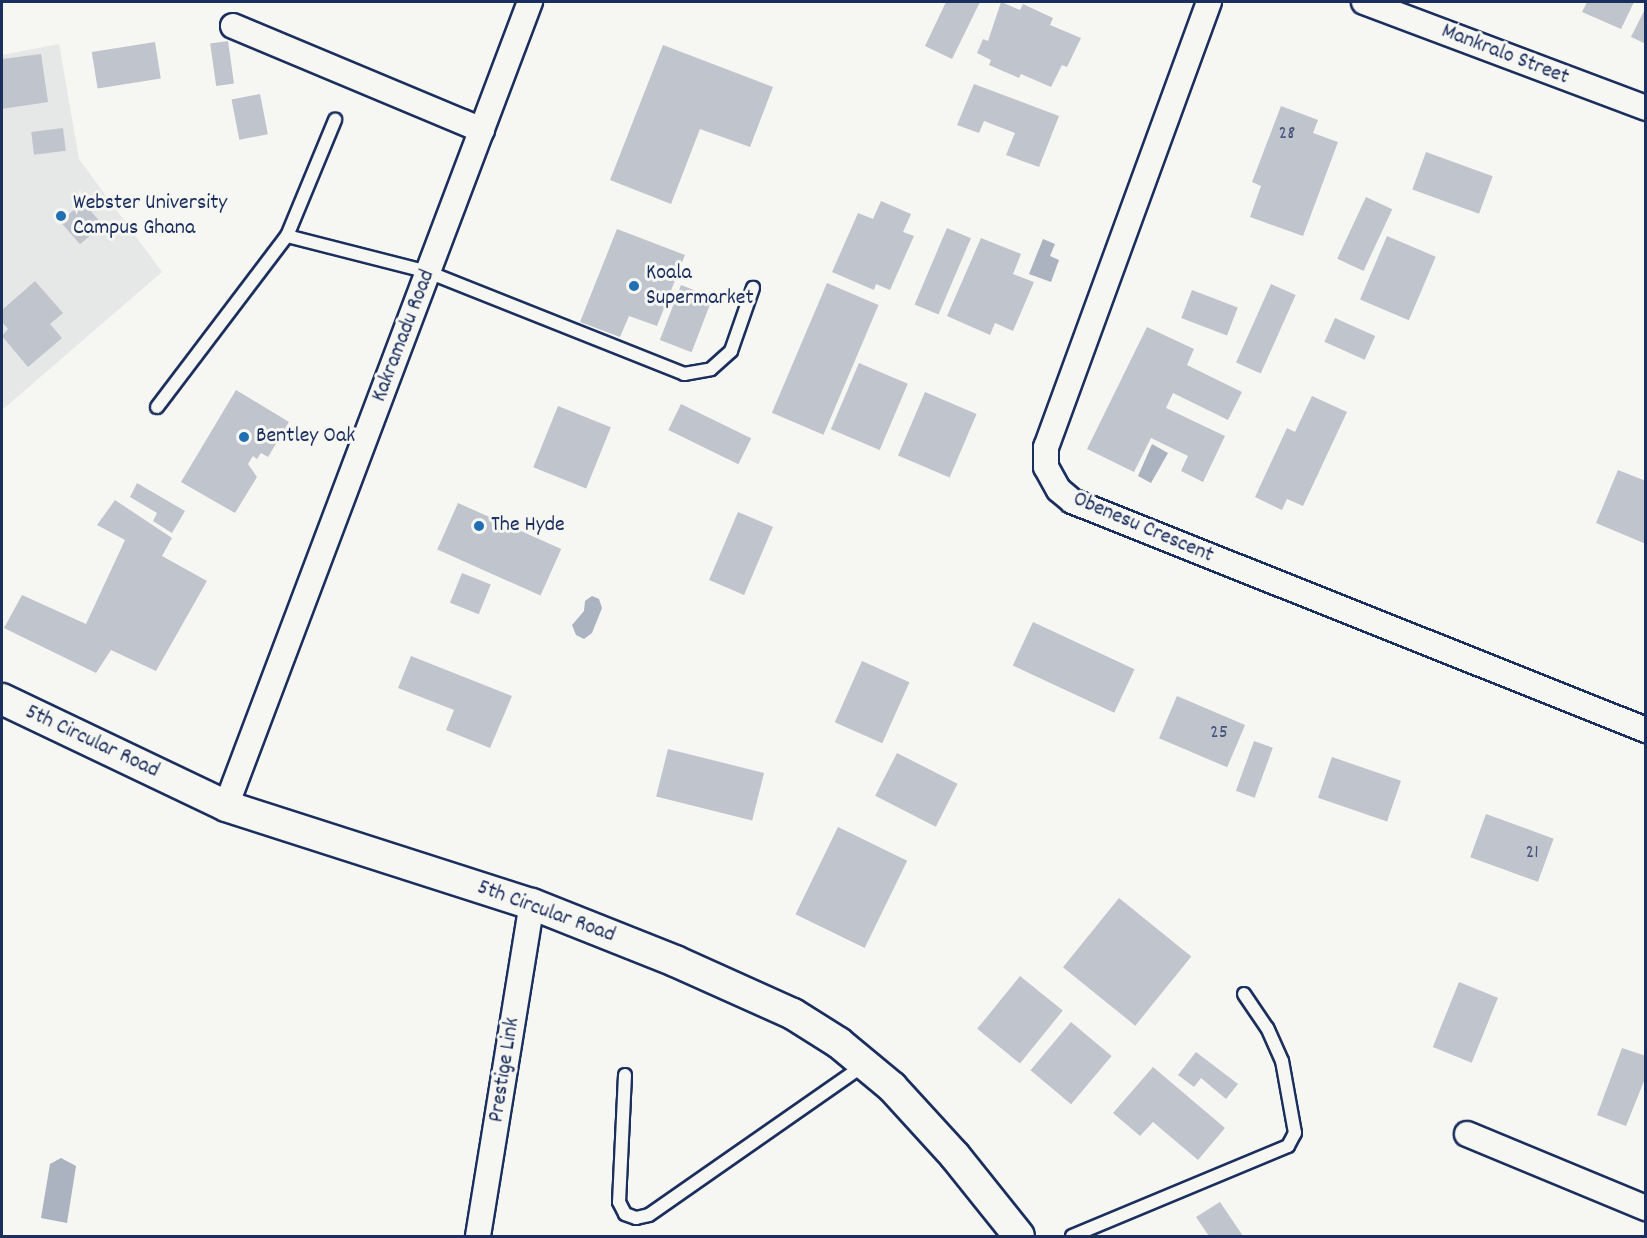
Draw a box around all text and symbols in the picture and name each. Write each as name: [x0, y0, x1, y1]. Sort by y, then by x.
street label: Mankralo Street: [1438, 19, 1572, 91]
house number: 28: [1279, 122, 1295, 146]
place label: Webster University Campus Ghana: [73, 190, 227, 242]
marker: Webster University Campus Ghana: [54, 209, 68, 223]
place label: Koala Supermarket: [646, 260, 754, 312]
street label: Kakramadu Road: [367, 266, 441, 406]
marker: Koala Supermarket: [627, 279, 641, 293]
place label: Bentley Oak: [256, 424, 355, 450]
marker: Bentley Oak: [237, 430, 251, 444]
street label: Obenesu Crescent: [1069, 486, 1217, 570]
place label: The Hyde: [491, 513, 565, 539]
marker: The Hyde: [472, 519, 486, 533]
street label: 5th Circular Road: [21, 699, 163, 785]
house number: 25: [1210, 721, 1228, 745]
house number: 21: [1525, 841, 1539, 865]
street label: 5th Circular Road: [474, 875, 618, 949]
street label: Prestige Link: [484, 1016, 526, 1124]

